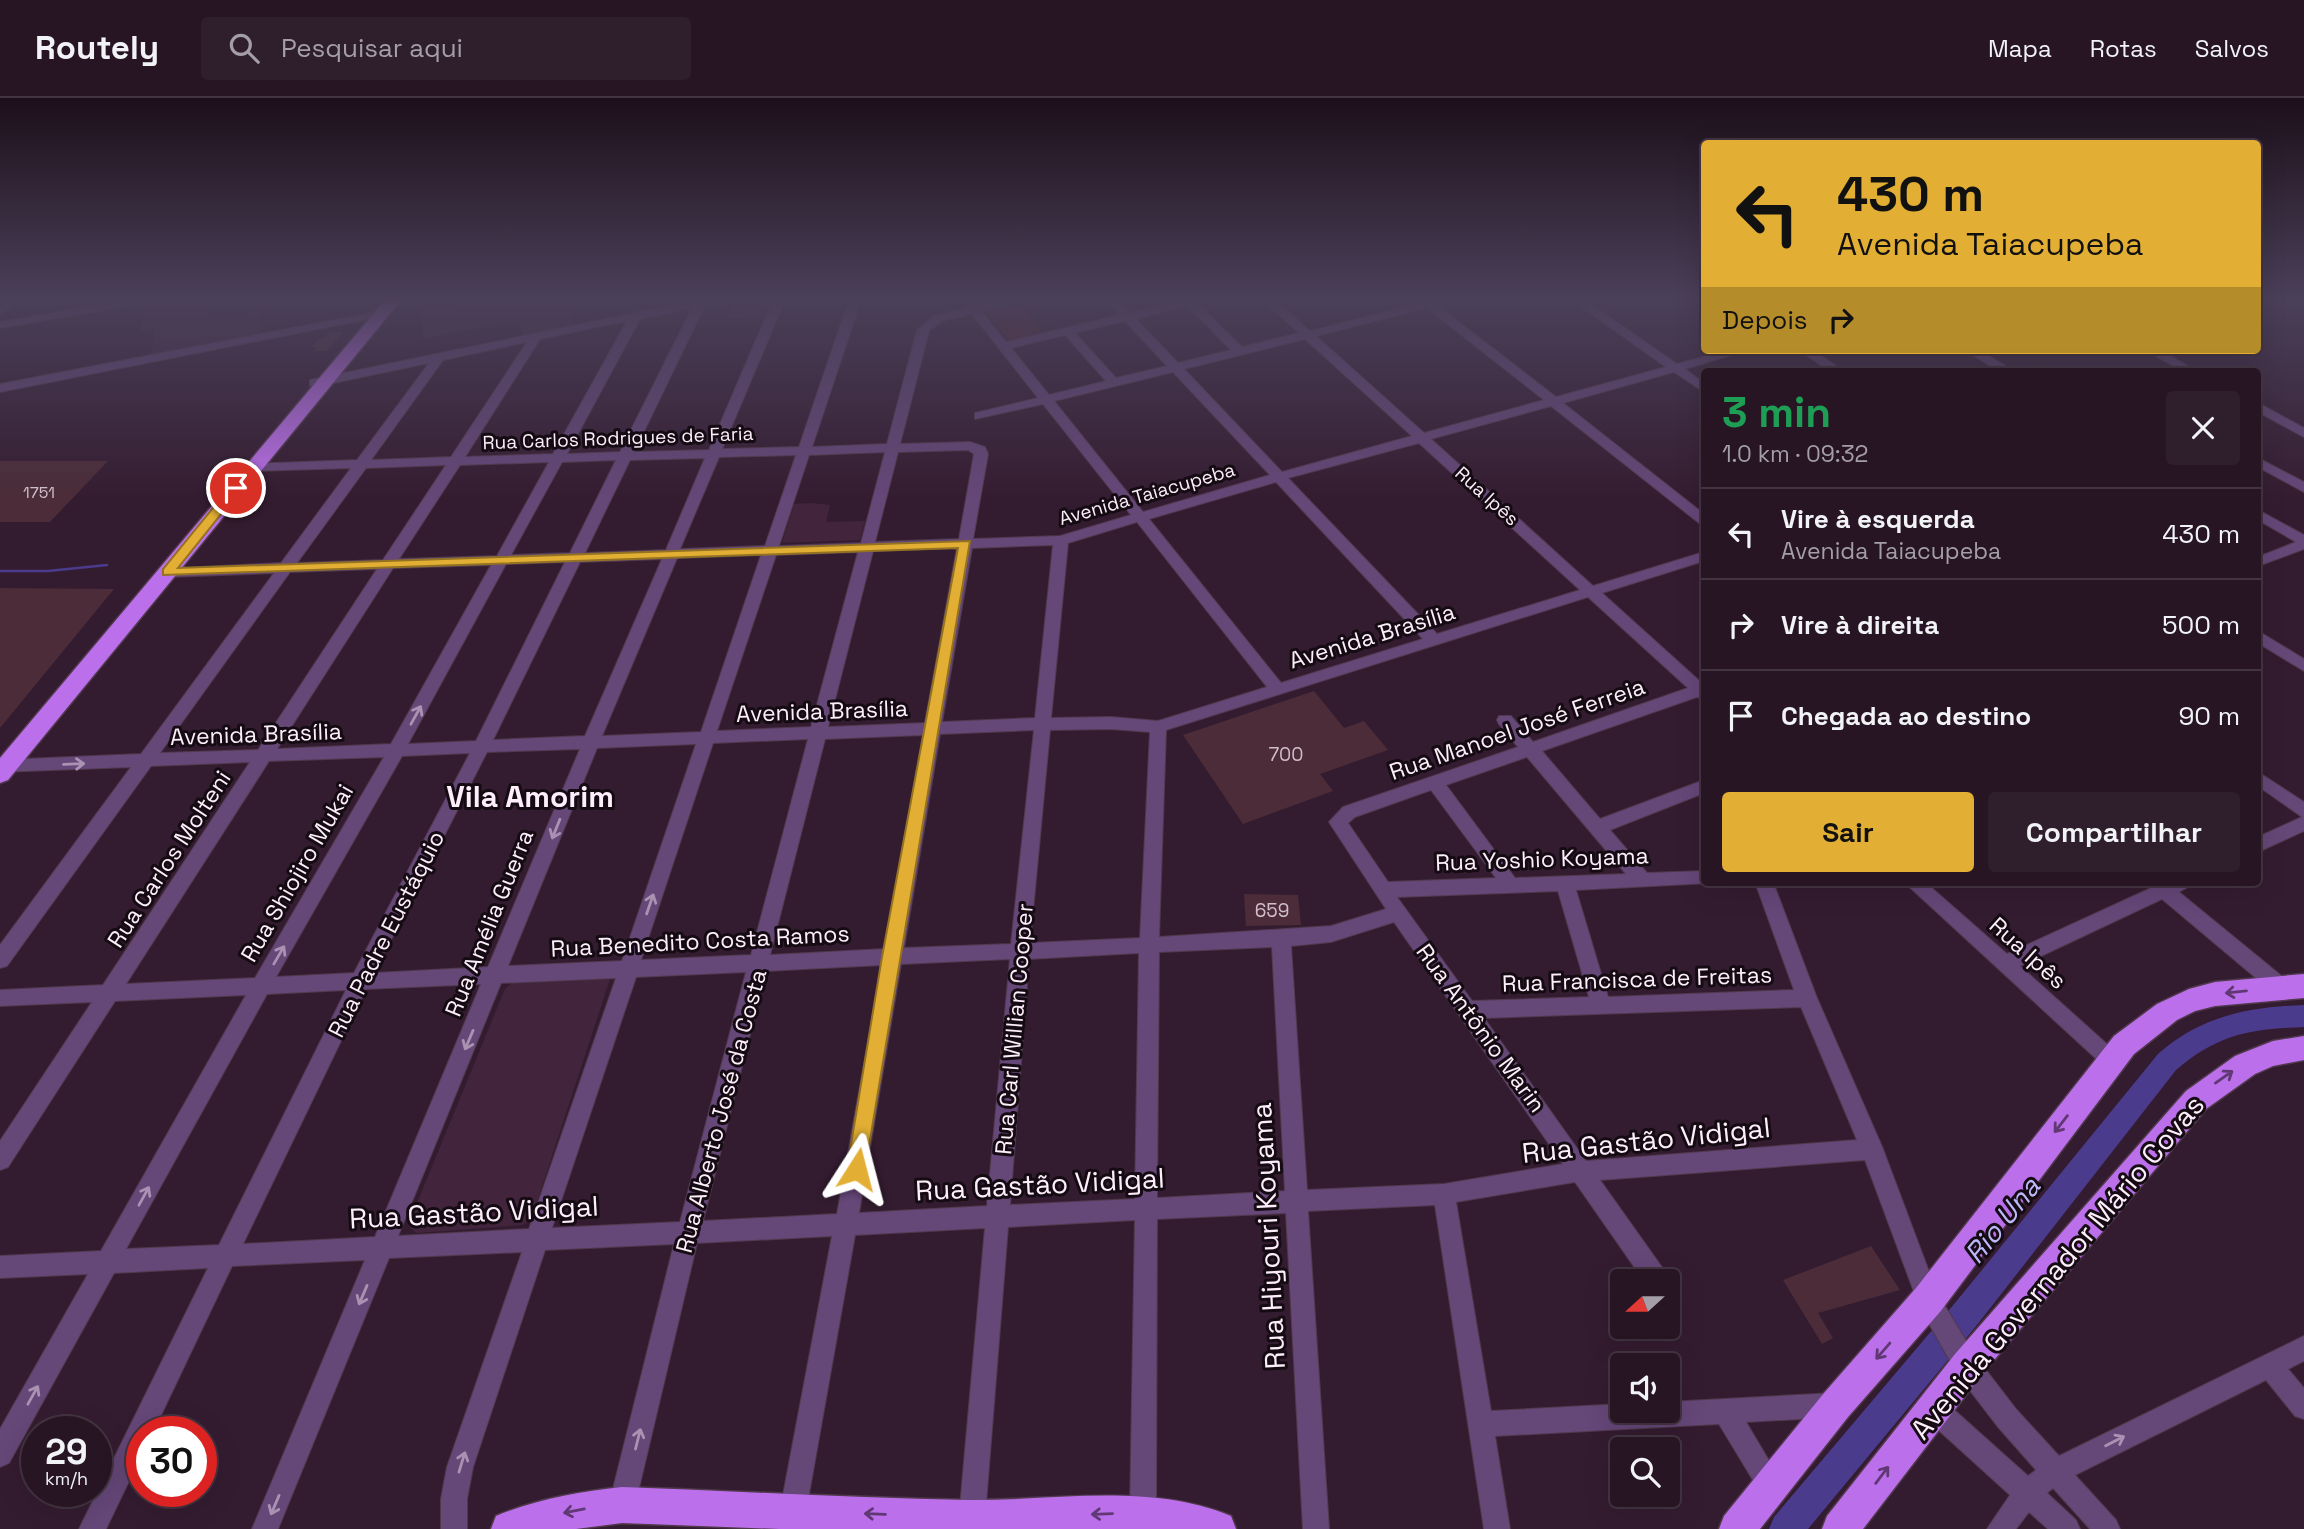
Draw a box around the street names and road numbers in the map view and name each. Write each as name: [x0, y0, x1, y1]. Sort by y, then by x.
street label: Rua Carlos Rodrigues de Faria: [482, 421, 754, 455]
street label: Avenida Taiacupeba: [1056, 457, 1238, 531]
street label: Rua Ipês: [1450, 461, 1524, 531]
street label: Avenida Brasília: [1285, 596, 1459, 676]
street label: Rua Manoel José Ferreia: [1385, 671, 1649, 787]
street label: Avenida Brasília: [735, 693, 909, 729]
street label: Avenida Brasília: [169, 716, 343, 752]
street label: Rua Carlos Molteni: [100, 765, 238, 953]
street label: Rua Shiojiro Mukai: [234, 779, 360, 967]
street label: Rua Amélia Guerra: [438, 825, 540, 1021]
street label: Rua Padre Eustáquio: [321, 826, 451, 1042]
street label: Rua Yoshio Koyama: [1435, 840, 1649, 878]
street label: Rua Carl Willian Cooper: [988, 902, 1040, 1156]
street label: Rua Ipês: [1983, 910, 2073, 996]
street label: Rua Benedito Costa Ramos: [550, 918, 850, 964]
street label: Rua Antônio Marin: [1410, 938, 1552, 1118]
street label: Rua Francisca de Freitas: [1501, 959, 1773, 999]
street label: Rua Alberto José da Costa: [669, 966, 773, 1256]
street label: Avenida Governador Mário Covas: [1902, 1087, 2212, 1447]
street label: Rua Hiyouri Koyama: [1243, 1102, 1293, 1370]
street label: Rua Gastão Vidigal: [1520, 1109, 1772, 1171]
street label: Rua Gastão Vidigal: [914, 1159, 1166, 1209]
street label: Rua Gastão Vidigal: [348, 1187, 600, 1237]

